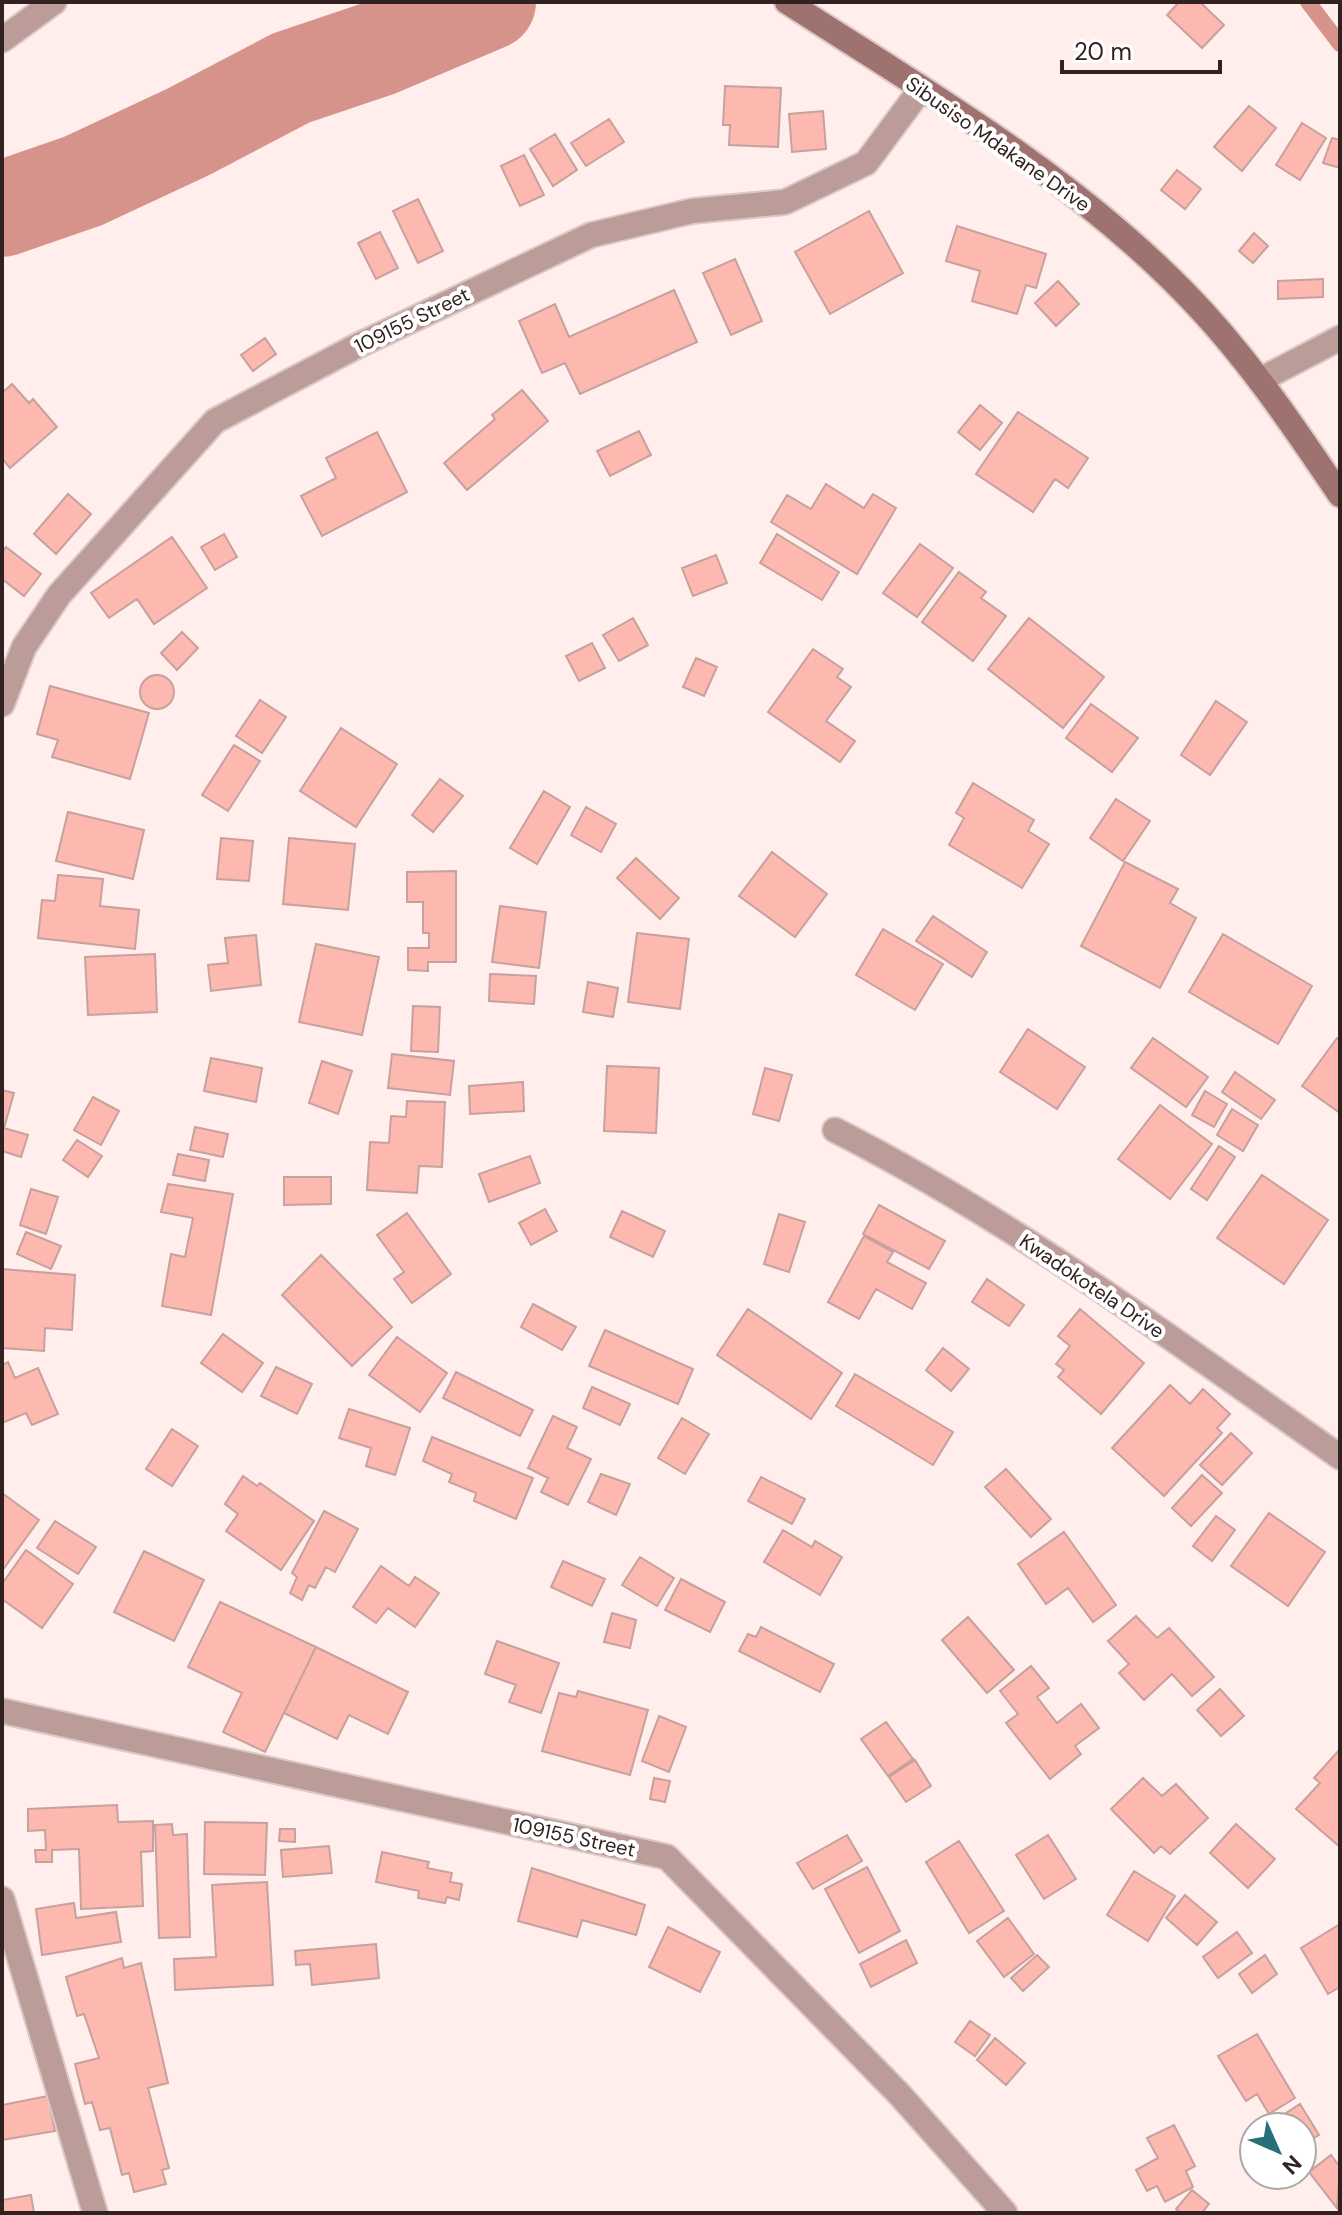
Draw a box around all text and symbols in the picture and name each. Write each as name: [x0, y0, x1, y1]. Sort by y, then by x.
scale bar: [1062, 24, 1220, 74]
text: 20 m: [1074, 36, 1132, 67]
street label: Sibusiso Mdakane Drive: [901, 71, 1095, 217]
street label: 109155 Street: [350, 281, 474, 359]
street label: Kwadokotela Drive: [1015, 1228, 1169, 1344]
street label: 109155 Street: [510, 1811, 638, 1863]
north arrow: [1238, 2111, 1318, 2191]
text: N: [1276, 2149, 1308, 2181]

